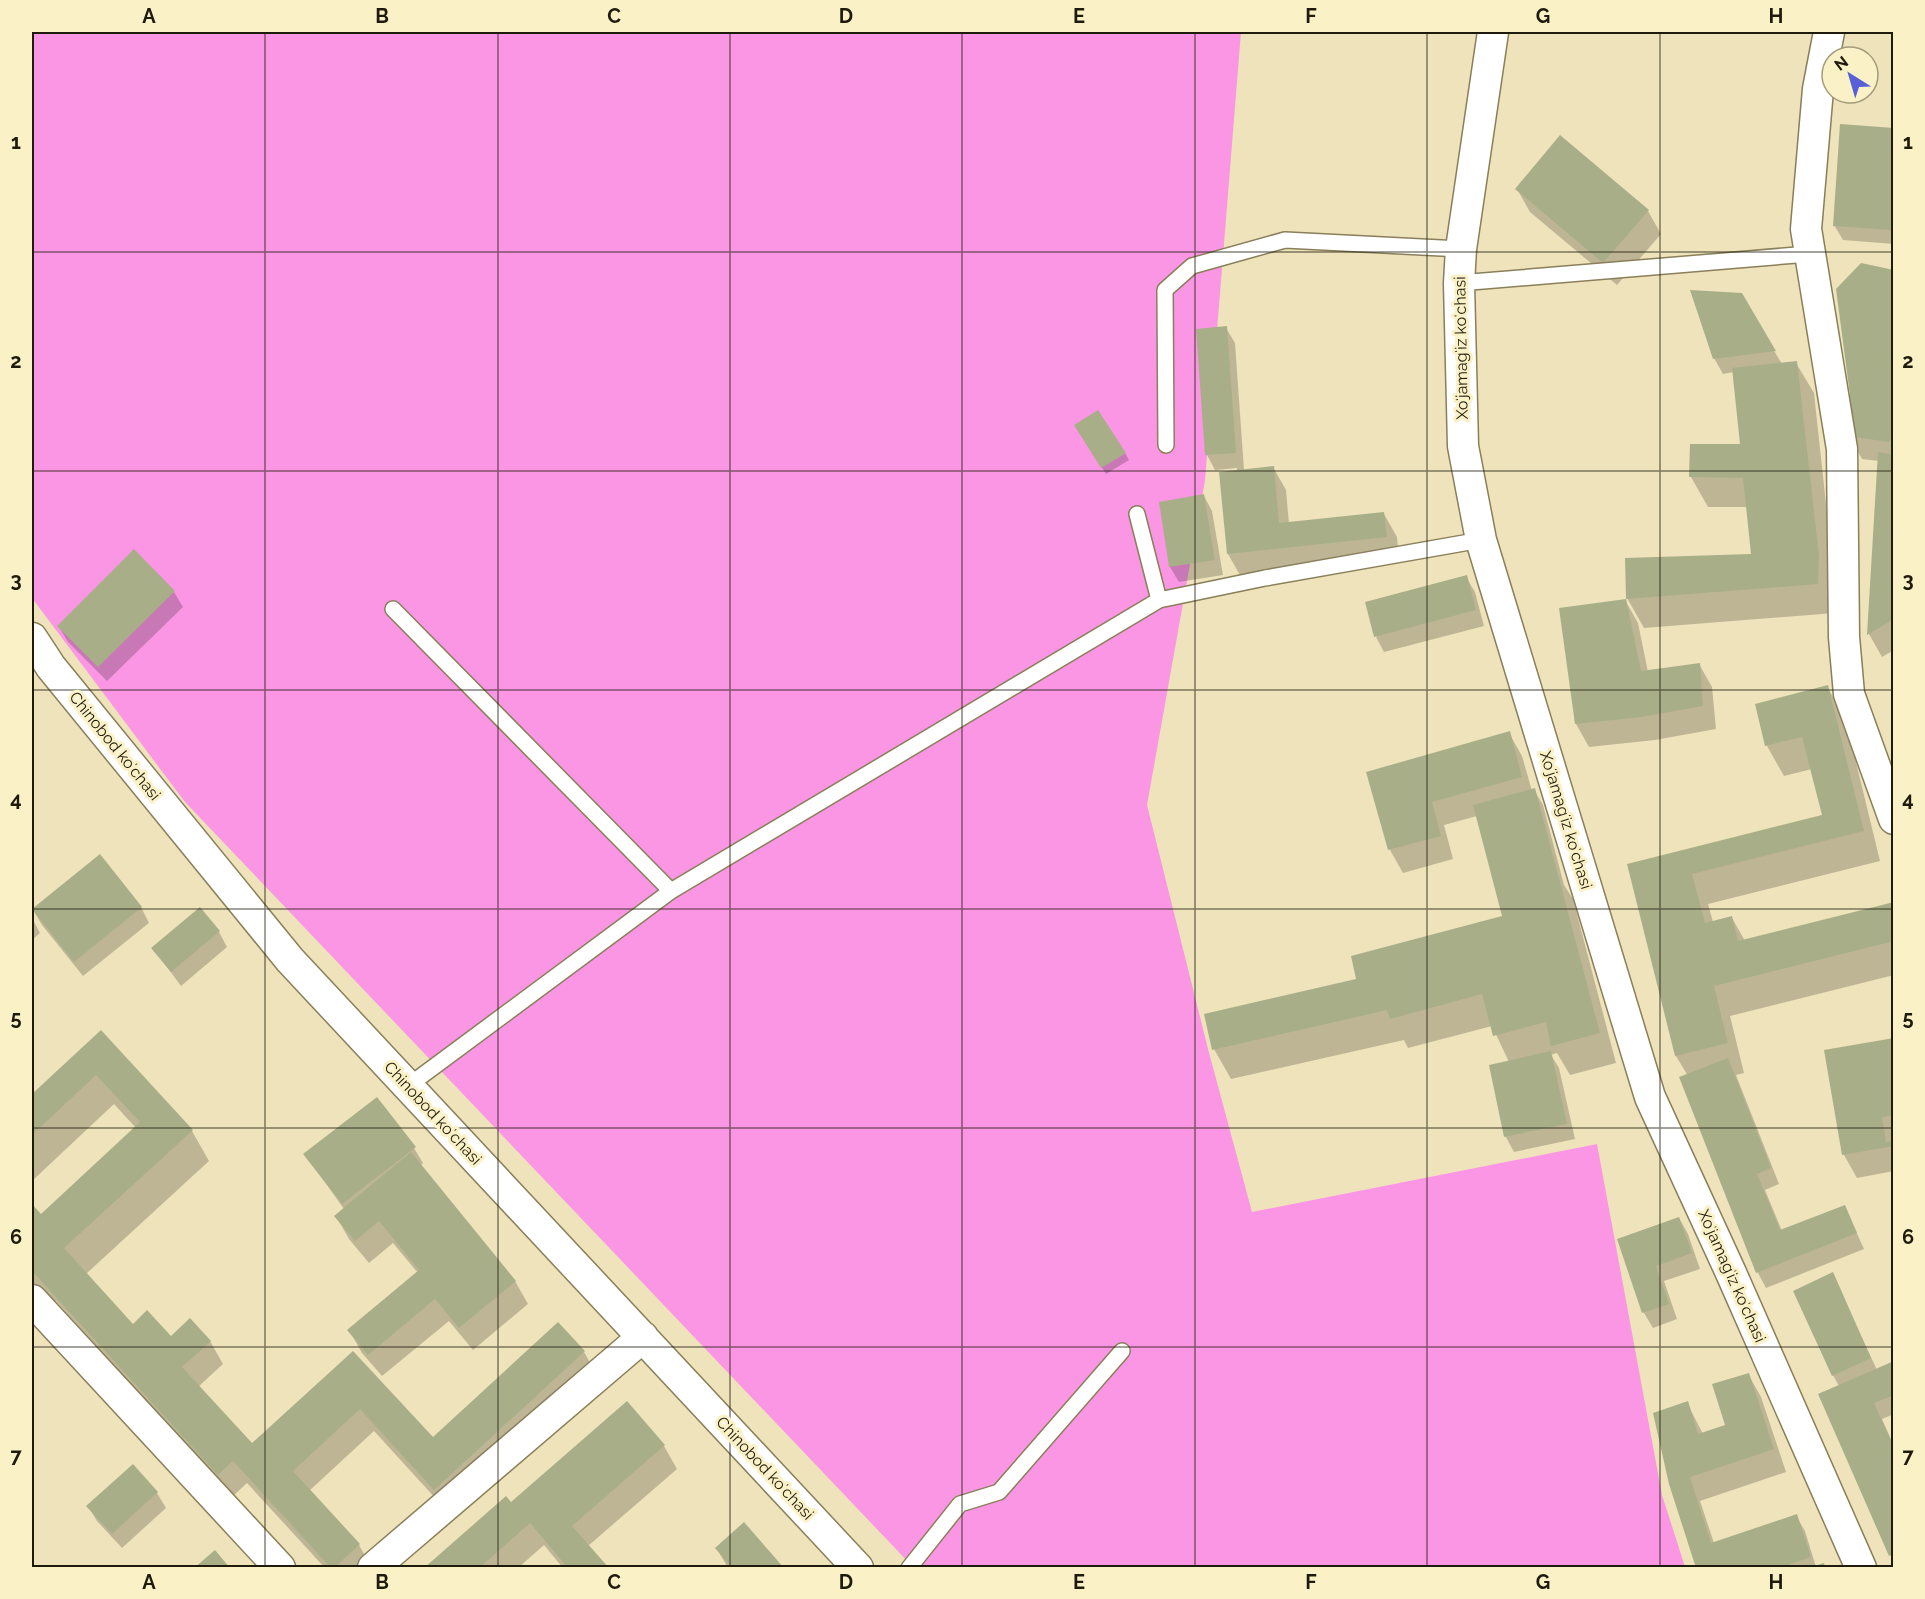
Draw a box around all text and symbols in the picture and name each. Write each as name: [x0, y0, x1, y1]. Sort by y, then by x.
text: A: [142, 4, 156, 28]
text: B: [375, 4, 389, 28]
text: C: [607, 4, 621, 28]
text: D: [839, 4, 853, 28]
text: E: [1073, 4, 1085, 28]
text: F: [1305, 4, 1317, 28]
text: G: [1536, 4, 1550, 28]
text: H: [1769, 4, 1783, 28]
north arrow: [1820, 45, 1880, 105]
text: N: [1831, 52, 1852, 75]
text: 1: [11, 130, 21, 154]
text: 1: [1903, 130, 1913, 154]
street label: Xoʻjamagʻiz koʻchasi: [1450, 276, 1472, 420]
text: 2: [10, 349, 22, 373]
text: 2: [1902, 349, 1914, 373]
text: 3: [10, 568, 22, 592]
text: 3: [1902, 568, 1914, 592]
street label: Chinobod koʻchasi: [65, 688, 165, 804]
street label: Xoʻjamagʻiz koʻchasi: [1536, 749, 1596, 891]
text: 4: [10, 787, 22, 811]
text: 4: [1902, 787, 1914, 811]
text: 5: [10, 1006, 22, 1030]
text: 5: [1902, 1006, 1914, 1030]
street label: Chinobod koʻchasi: [380, 1057, 486, 1169]
street label: Xoʻjamagʻiz koʻchasi: [1694, 1207, 1770, 1345]
text: 6: [10, 1225, 22, 1249]
text: 6: [1902, 1225, 1914, 1249]
street label: Chinobod koʻchasi: [712, 1412, 818, 1524]
text: 7: [10, 1444, 22, 1468]
text: 7: [1902, 1444, 1914, 1468]
text: A: [142, 1570, 156, 1594]
text: B: [375, 1570, 389, 1594]
text: C: [607, 1570, 621, 1594]
text: D: [839, 1570, 853, 1594]
text: E: [1073, 1570, 1085, 1594]
text: F: [1305, 1570, 1317, 1594]
text: G: [1536, 1570, 1550, 1594]
text: H: [1769, 1570, 1783, 1594]

